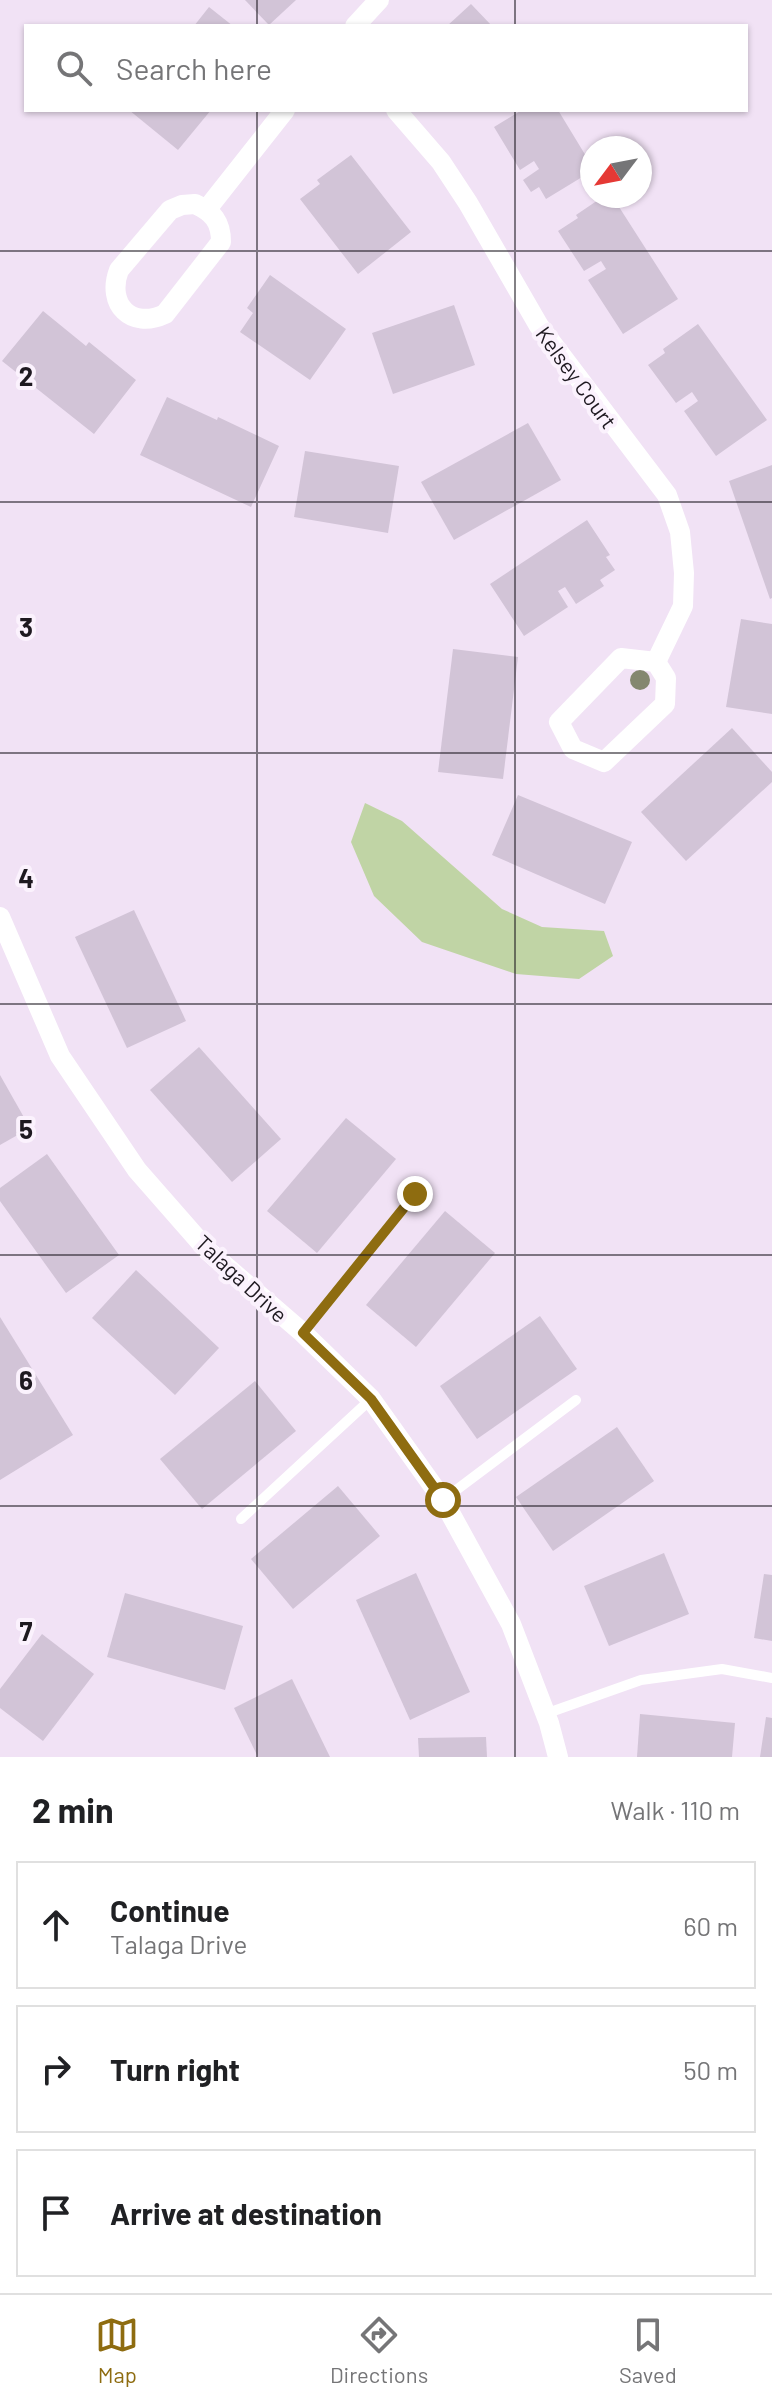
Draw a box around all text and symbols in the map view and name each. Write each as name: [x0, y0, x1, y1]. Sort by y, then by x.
search box: [24, 24, 748, 112]
icon: search: [52, 46, 96, 90]
text: Search here: [116, 50, 272, 86]
north arrow: [580, 136, 652, 208]
street label: Kelsey Court: [531, 321, 623, 433]
text: 2: [19, 360, 33, 391]
text: 3: [19, 611, 33, 642]
text: 4: [18, 862, 34, 893]
text: 5: [19, 1113, 33, 1144]
route end: [397, 1176, 433, 1212]
street label: Talaga Drive: [191, 1229, 293, 1327]
text: 6: [19, 1364, 33, 1395]
route start: [425, 1482, 461, 1518]
text: 7: [20, 1615, 33, 1646]
text: 2 min: [32, 1789, 114, 1830]
text: Walk · 110 m: [611, 1794, 740, 1825]
text: Continue: [110, 1892, 230, 1928]
icon: ahead: [34, 1903, 78, 1947]
text: 60 m: [683, 1910, 738, 1941]
text: Talaga Drive: [110, 1928, 247, 1959]
icon: right: [34, 2047, 78, 2091]
text: Turn right: [110, 2051, 240, 2087]
text: 50 m: [683, 2054, 738, 2085]
icon: arrive: [34, 2191, 78, 2235]
text: Arrive at destination: [110, 2195, 382, 2231]
tab: Map: [95, 2313, 139, 2387]
tab: Directions: [330, 2313, 428, 2387]
tab: Saved: [619, 2313, 677, 2387]

